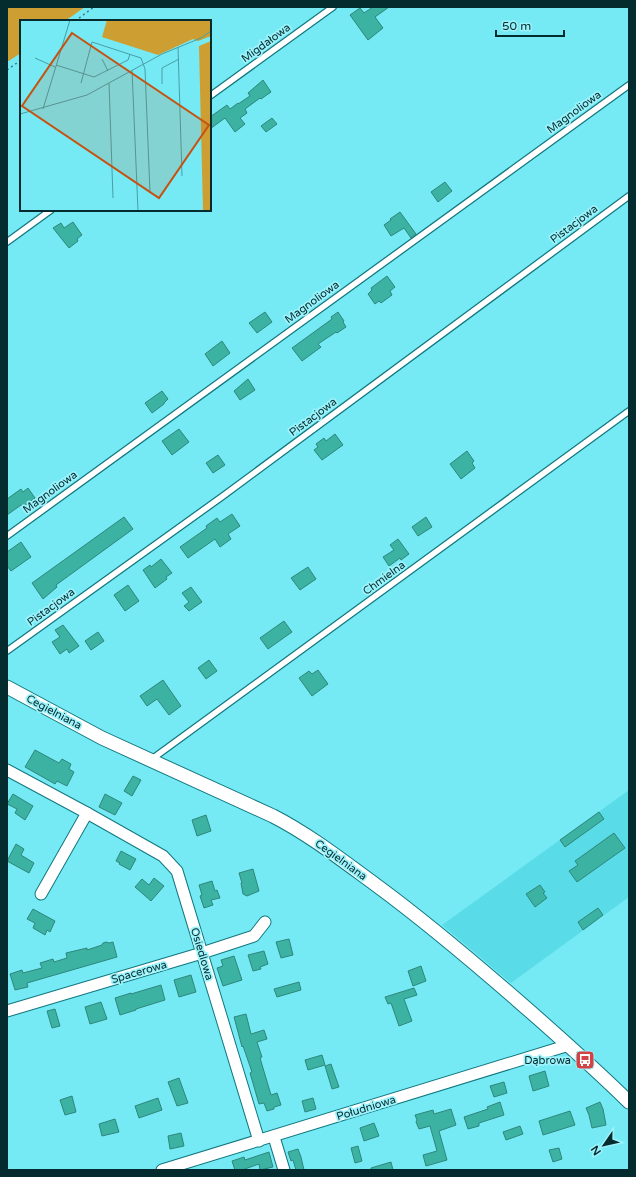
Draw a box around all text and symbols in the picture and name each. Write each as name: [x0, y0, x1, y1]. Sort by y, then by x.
scale bar: [496, 12, 564, 38]
text: 50 m: [502, 19, 531, 33]
inset map: [20, 20, 211, 211]
street label: Migdałowa: [239, 21, 293, 65]
street label: Magnoliowa: [544, 88, 604, 136]
street label: Pistacjowa: [548, 202, 600, 246]
street label: Magnoliowa: [282, 278, 342, 326]
street label: Pistacjowa: [287, 395, 339, 439]
street label: Magnoliowa: [20, 468, 80, 516]
street label: Chmielna: [360, 558, 408, 598]
street label: Pistacjowa: [25, 585, 77, 629]
street label: Cegielniana: [24, 692, 84, 732]
street label: Cegielniana: [313, 837, 369, 883]
street label: Osiedlowa: [188, 926, 216, 982]
street label: Spacerowa: [110, 958, 168, 986]
bus stop icon: Dąbrowa: [574, 1049, 596, 1071]
place label: Dąbrowa: [524, 1054, 571, 1067]
street label: Południowa: [335, 1093, 397, 1123]
north arrow: [584, 1125, 624, 1165]
text: N: [588, 1143, 604, 1158]

